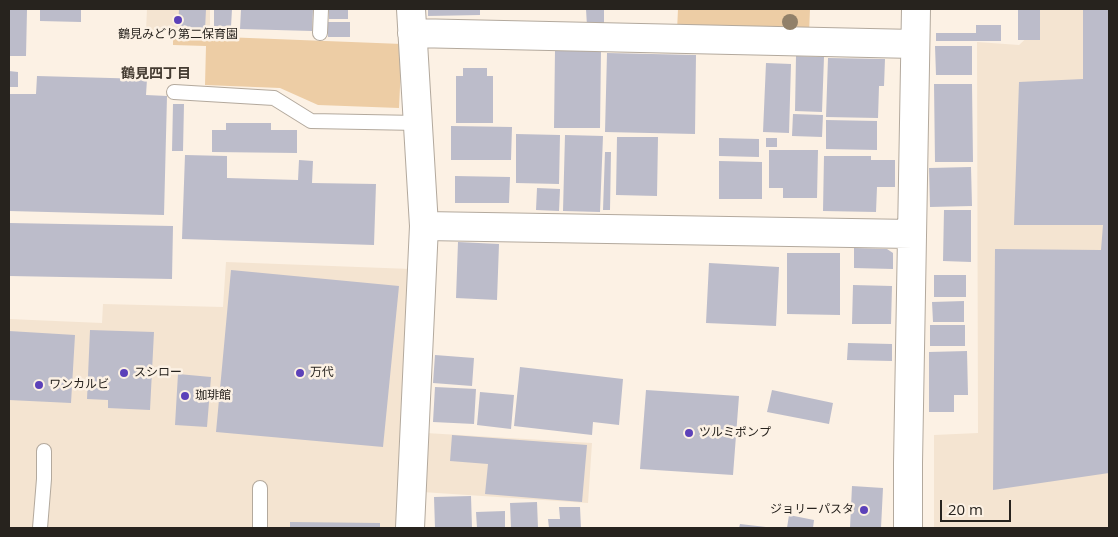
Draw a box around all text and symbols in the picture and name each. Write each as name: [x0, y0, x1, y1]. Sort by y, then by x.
marker: 鶴見みどり第二保育園: [172, 14, 184, 26]
place label: 鶴見みどり第二保育園: [118, 28, 238, 42]
district label: 鶴見四丁目: [121, 66, 191, 82]
place label: スシロー: [134, 366, 182, 380]
place label: 万代: [310, 366, 334, 380]
marker: スシロー: [118, 367, 130, 379]
marker: 万代: [294, 367, 306, 379]
place label: ワンカルビ: [49, 378, 109, 392]
marker: ワンカルビ: [33, 379, 45, 391]
place label: 珈琲館: [195, 389, 231, 403]
marker: 珈琲館: [179, 390, 191, 402]
place label: ツルミポンプ: [699, 426, 771, 440]
marker: ツルミポンプ: [683, 427, 695, 439]
scale bar: [943, 490, 1014, 522]
text: 20 m: [948, 499, 983, 519]
place label: ジョリーパスタ: [770, 503, 854, 517]
marker: ジョリーパスタ: [858, 504, 870, 516]

